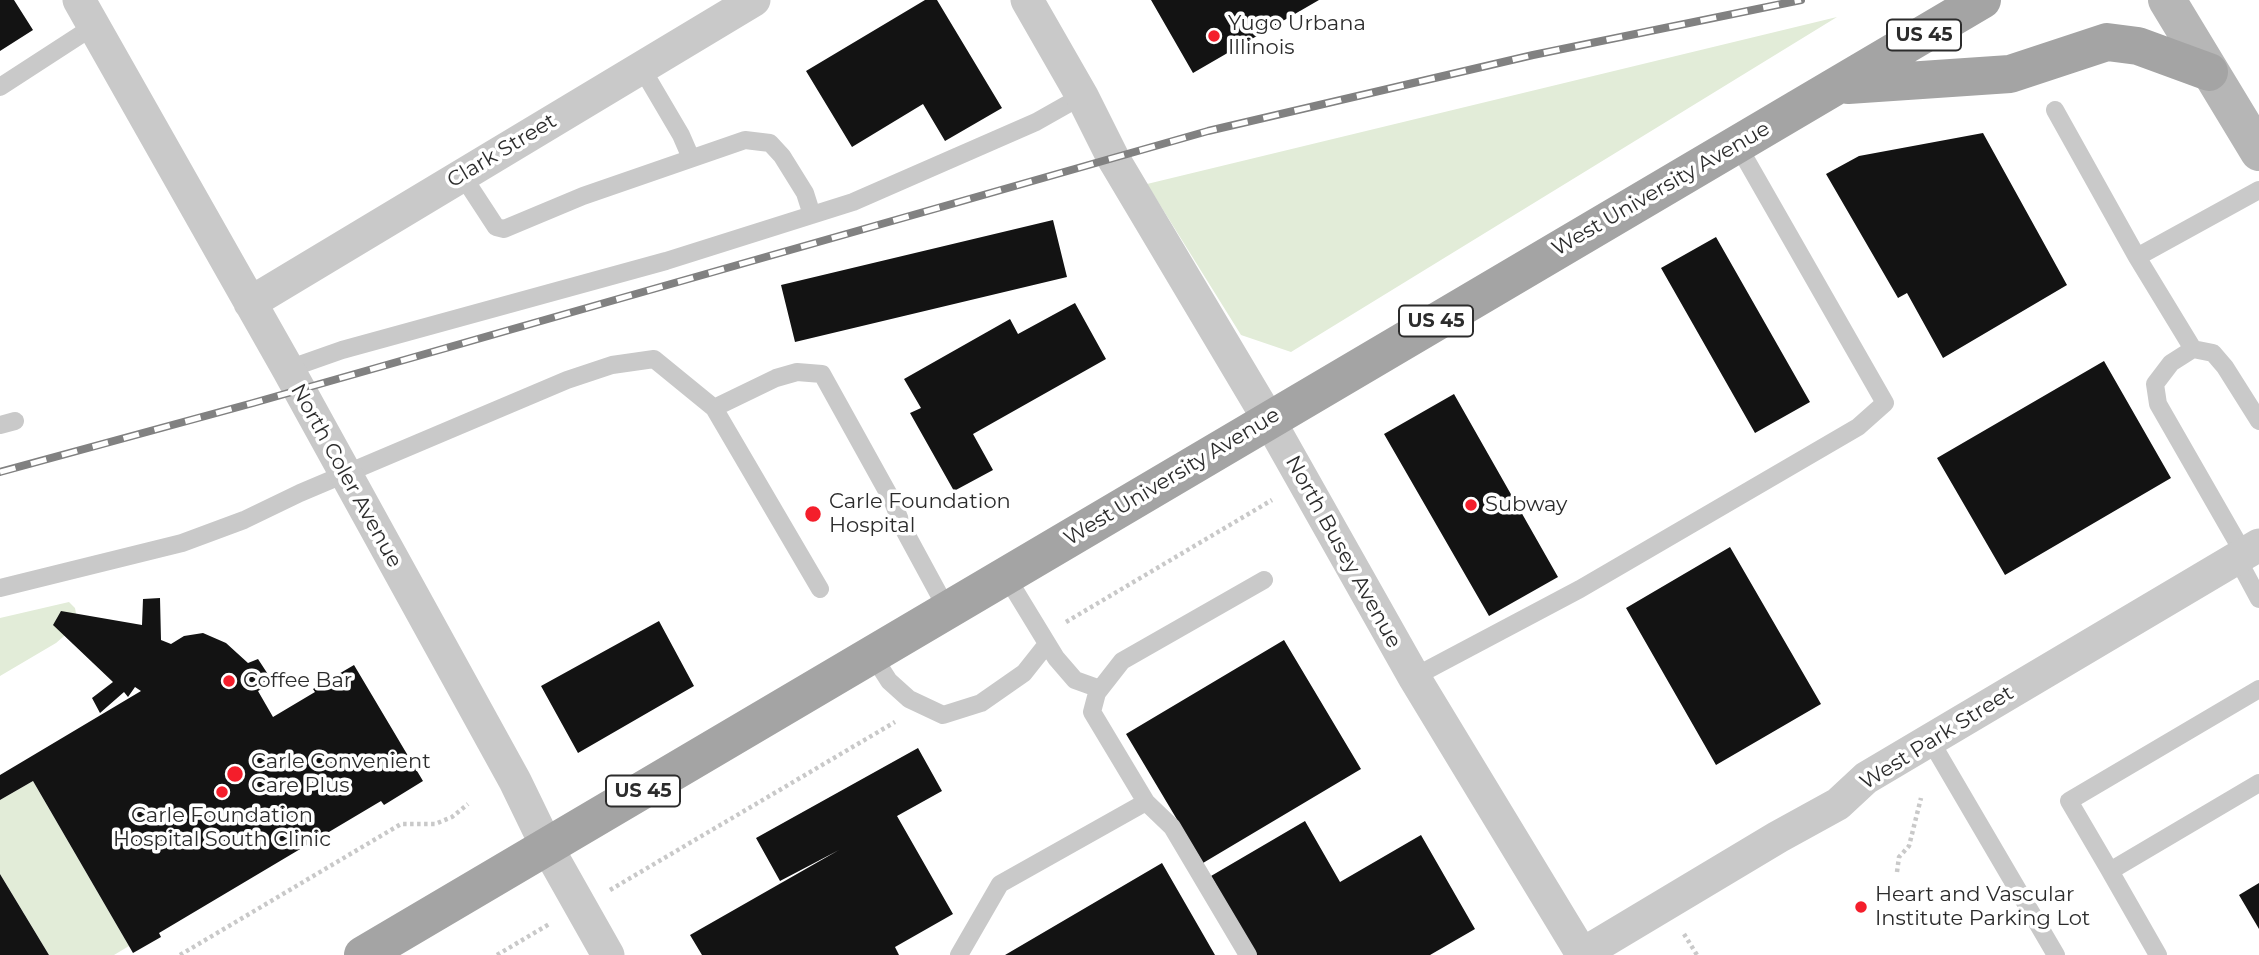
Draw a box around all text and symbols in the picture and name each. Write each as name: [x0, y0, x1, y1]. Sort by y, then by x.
place label: Yugo Urbana Illinois: [1228, 11, 1366, 61]
road number: US 45: [1887, 20, 1961, 50]
marker: Yugo Urbana Illinois: [1206, 28, 1222, 44]
street label: Clark Street: [443, 109, 561, 193]
street label: West University Avenue: [1548, 116, 1774, 262]
road number: US 45: [1399, 306, 1473, 336]
street label: North Coler Avenue: [285, 380, 407, 572]
street label: West University Avenue: [1059, 402, 1285, 552]
street label: North Busey Avenue: [1280, 451, 1406, 653]
place label: Carle Foundation Hospital: [829, 489, 1011, 539]
place label: Subway: [1485, 492, 1567, 518]
marker: Subway: [1463, 497, 1479, 513]
marker: Carle Foundation Hospital: [803, 504, 823, 524]
place label: Coffee Bar: [243, 668, 352, 694]
marker: Coffee Bar: [221, 673, 237, 689]
street label: West Park Street: [1856, 681, 2018, 795]
place label: Carle Convenient Care Plus: [251, 749, 431, 799]
marker: Carle Convenient Care Plus: [225, 764, 245, 784]
road number: US 45: [606, 776, 680, 806]
marker: Carle Foundation Hospital South Clinic: [214, 784, 230, 800]
place label: Carle Foundation Hospital South Clinic: [113, 803, 331, 853]
place label: Heart and Vascular Institute Parking Lot: [1875, 882, 2090, 932]
marker: Heart and Vascular Institute Parking Lot: [1853, 899, 1869, 915]

